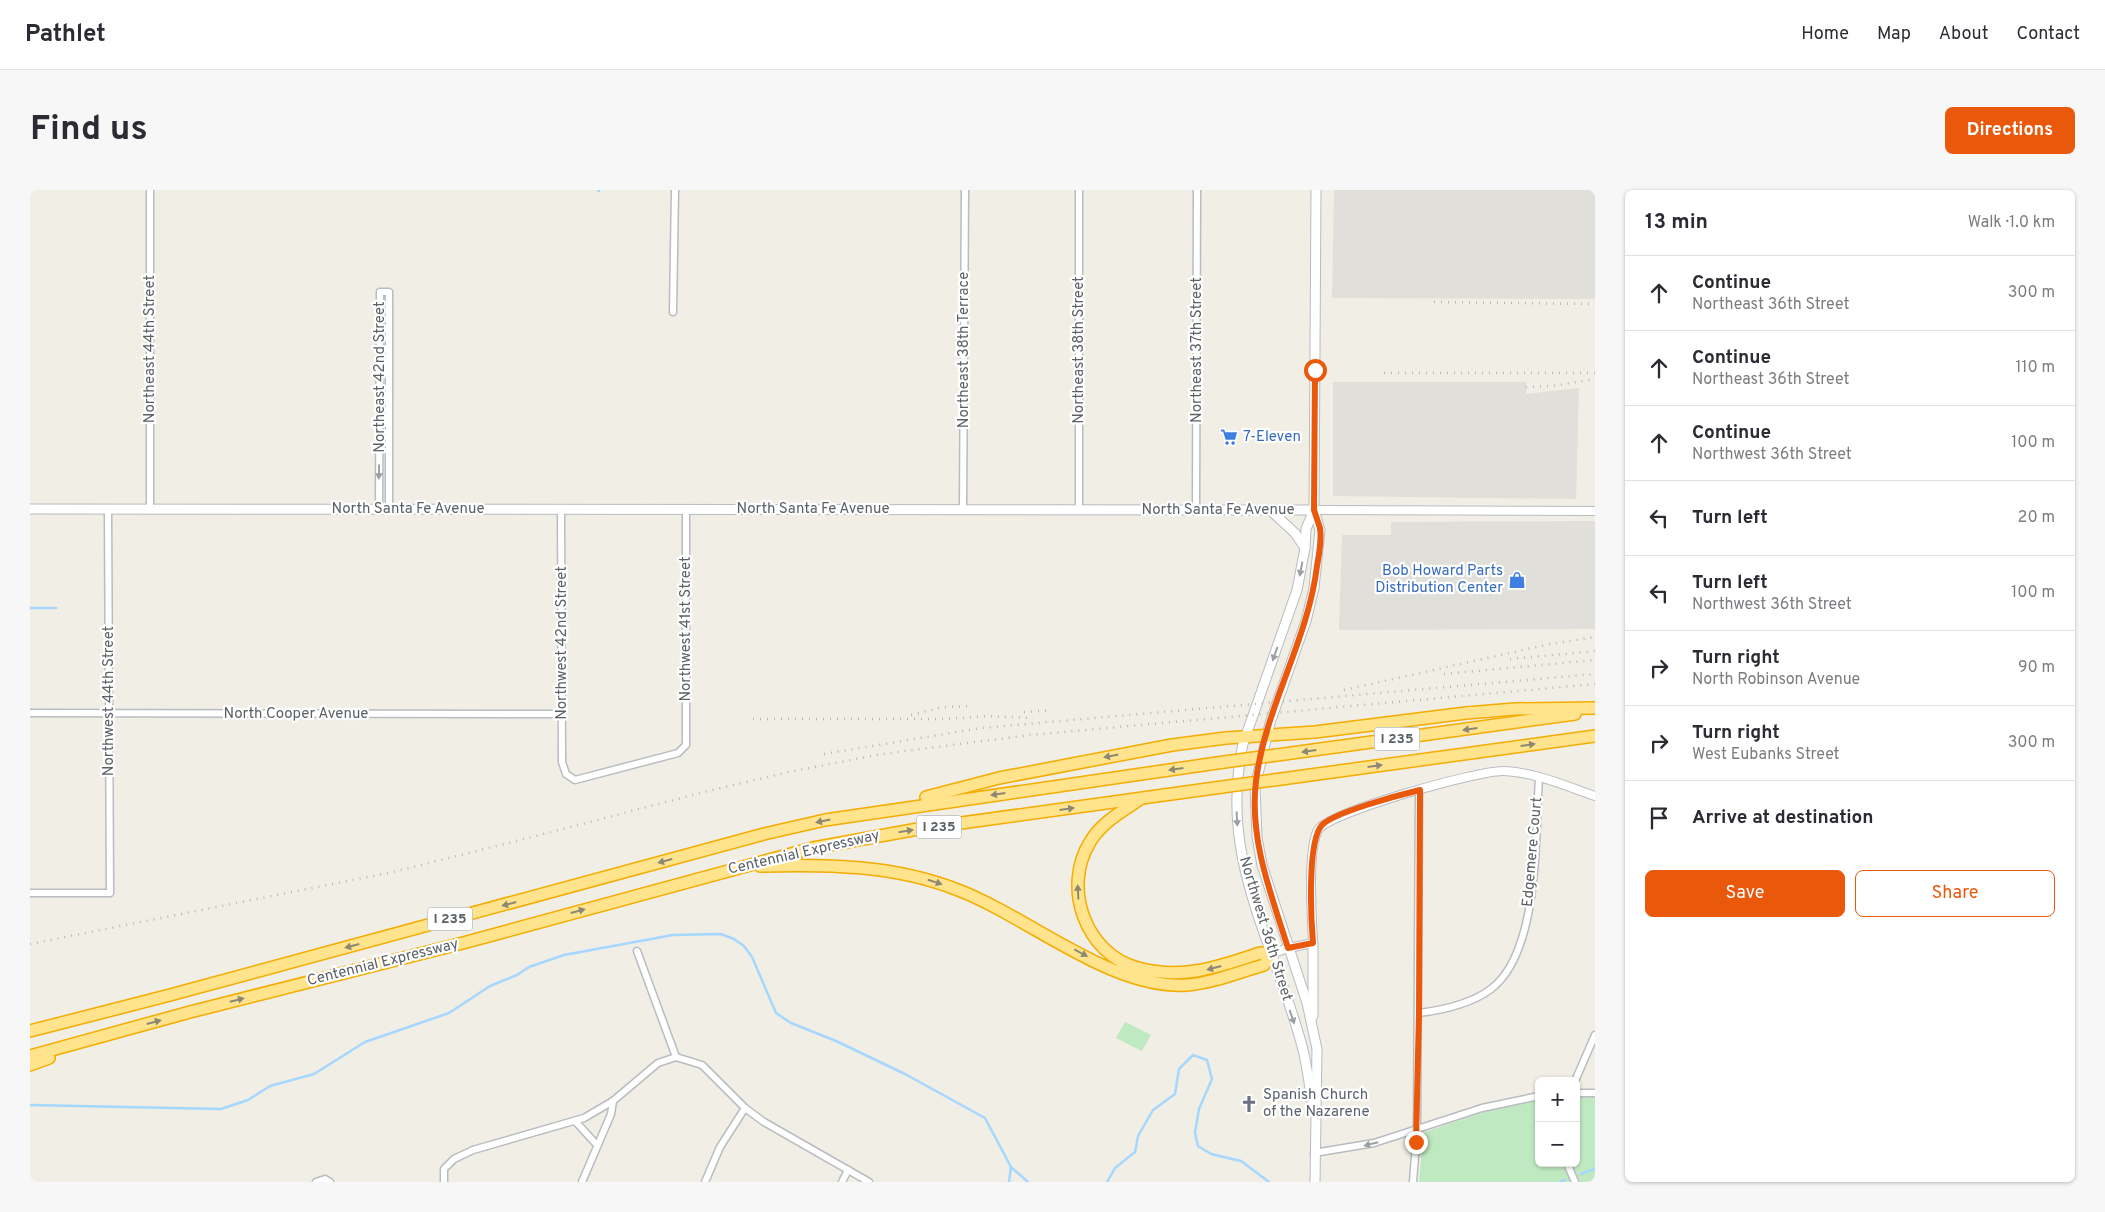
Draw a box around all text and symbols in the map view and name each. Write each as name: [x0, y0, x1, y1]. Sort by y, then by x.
text: Pathlet: [25, 20, 106, 50]
text: Home: [1801, 23, 1849, 46]
text: Map: [1877, 23, 1911, 46]
text: About: [1939, 23, 1988, 46]
text: Contact: [2016, 23, 2080, 46]
button: Directions: [1945, 107, 2075, 154]
text: Find us: [30, 108, 148, 152]
text: 13 min: [1645, 209, 1708, 236]
text: Walk · 1.0 km: [1968, 213, 2055, 233]
text: Continue: [1692, 271, 1771, 295]
street label: Northeast 38th Terrace: [955, 272, 974, 428]
street label: Northeast 44th Street: [141, 275, 160, 423]
street label: Northeast 38th Street: [1070, 276, 1089, 424]
street label: Northeast 37th Street: [1188, 277, 1207, 423]
icon: ahead: [1645, 279, 1673, 307]
text: 300 m: [2008, 283, 2055, 303]
text: Northeast 36th Street: [1692, 295, 1849, 315]
street label: Northeast 42nd Street: [371, 301, 390, 453]
text: Continue: [1692, 346, 1771, 370]
icon: ahead: [1645, 354, 1673, 382]
text: 110 m: [2015, 358, 2055, 378]
route start: [1304, 359, 1327, 382]
text: Northeast 36th Street: [1692, 370, 1849, 390]
text: Continue: [1692, 421, 1771, 445]
supermarket icon: 7-Eleven: [1219, 427, 1239, 447]
place label: 7-Eleven: [1243, 428, 1301, 447]
icon: ahead: [1645, 429, 1673, 457]
text: 100 m: [2011, 433, 2055, 453]
text: Northwest 36th Street: [1692, 445, 1852, 465]
one-way arrow: [375, 464, 383, 480]
street label: North Santa Fe Avenue: [332, 500, 484, 519]
street label: North Santa Fe Avenue: [737, 500, 889, 519]
street label: North Santa Fe Avenue: [1142, 501, 1294, 520]
icon: left: [1645, 504, 1673, 532]
text: Turn left: [1692, 506, 1768, 530]
text: 20 m: [2018, 508, 2055, 528]
street label: Northwest 41st Street: [677, 556, 696, 702]
one-way arrow: [1297, 562, 1305, 578]
place label: Bob Howard Parts Distribution Center: [1375, 562, 1503, 598]
street label: Northwest 42nd Street: [553, 566, 572, 720]
shop icon: Bob Howard Parts Distribution Center: [1507, 570, 1527, 590]
text: Turn left: [1692, 571, 1768, 595]
icon: left: [1645, 579, 1673, 607]
text: 100 m: [2011, 583, 2055, 603]
text: Northwest 36th Street: [1692, 595, 1852, 615]
street label: Northwest 44th Street: [100, 626, 119, 776]
text: Turn right: [1692, 646, 1780, 670]
one-way arrow: [1271, 647, 1279, 662]
icon: right: [1645, 654, 1673, 682]
text: 90 m: [2018, 658, 2055, 678]
text: North Robinson Avenue: [1692, 670, 1860, 690]
street label: North Cooper Avenue: [224, 705, 368, 724]
text: Turn right: [1692, 721, 1780, 745]
one-way arrow: [1461, 725, 1477, 733]
road number: I 235: [1374, 728, 1420, 750]
icon: right: [1645, 729, 1673, 757]
text: 300 m: [2008, 733, 2055, 753]
one-way arrow: [1521, 741, 1537, 749]
text: West Eubanks Street: [1692, 745, 1840, 765]
one-way arrow: [1300, 747, 1316, 755]
one-way arrow: [1103, 752, 1118, 760]
one-way arrow: [1367, 762, 1383, 770]
one-way arrow: [1168, 765, 1184, 773]
one-way arrow: [989, 790, 1005, 798]
street label: Edgemere Court: [1519, 796, 1547, 908]
icon: arrive: [1645, 804, 1673, 832]
one-way arrow: [1059, 805, 1075, 813]
text: Arrive at destination: [1692, 806, 1873, 830]
one-way arrow: [1233, 812, 1241, 828]
road number: I 235: [916, 816, 962, 839]
one-way arrow: [814, 817, 830, 825]
street label: Centennial Expressway: [726, 826, 882, 880]
one-way arrow: [898, 827, 914, 835]
street label: Northwest 36th Street: [1234, 855, 1296, 1003]
one-way arrow: [658, 857, 673, 865]
button: Save: [1645, 870, 1845, 917]
button: Share: [1855, 870, 2055, 917]
one-way arrow: [928, 879, 943, 887]
one-way arrow: [1074, 883, 1082, 899]
one-way arrow: [501, 900, 516, 908]
one-way arrow: [570, 907, 585, 915]
road number: I 235: [428, 908, 472, 931]
street label: Centennial Expressway: [305, 935, 461, 991]
one-way arrow: [344, 942, 359, 950]
one-way arrow: [1073, 949, 1088, 957]
one-way arrow: [1206, 964, 1222, 972]
one-way arrow: [229, 996, 244, 1004]
one-way arrow: [1289, 1009, 1297, 1024]
one-way arrow: [147, 1018, 162, 1026]
map controls: [1535, 1077, 1580, 1167]
button: +: [1535, 1077, 1580, 1122]
place label: Spanish Church of the Nazarene: [1263, 1086, 1370, 1122]
church icon: Spanish Church of the Nazarene: [1239, 1094, 1259, 1114]
button: −: [1535, 1122, 1580, 1167]
route end: [1405, 1131, 1428, 1154]
one-way arrow: [1363, 1140, 1378, 1148]

